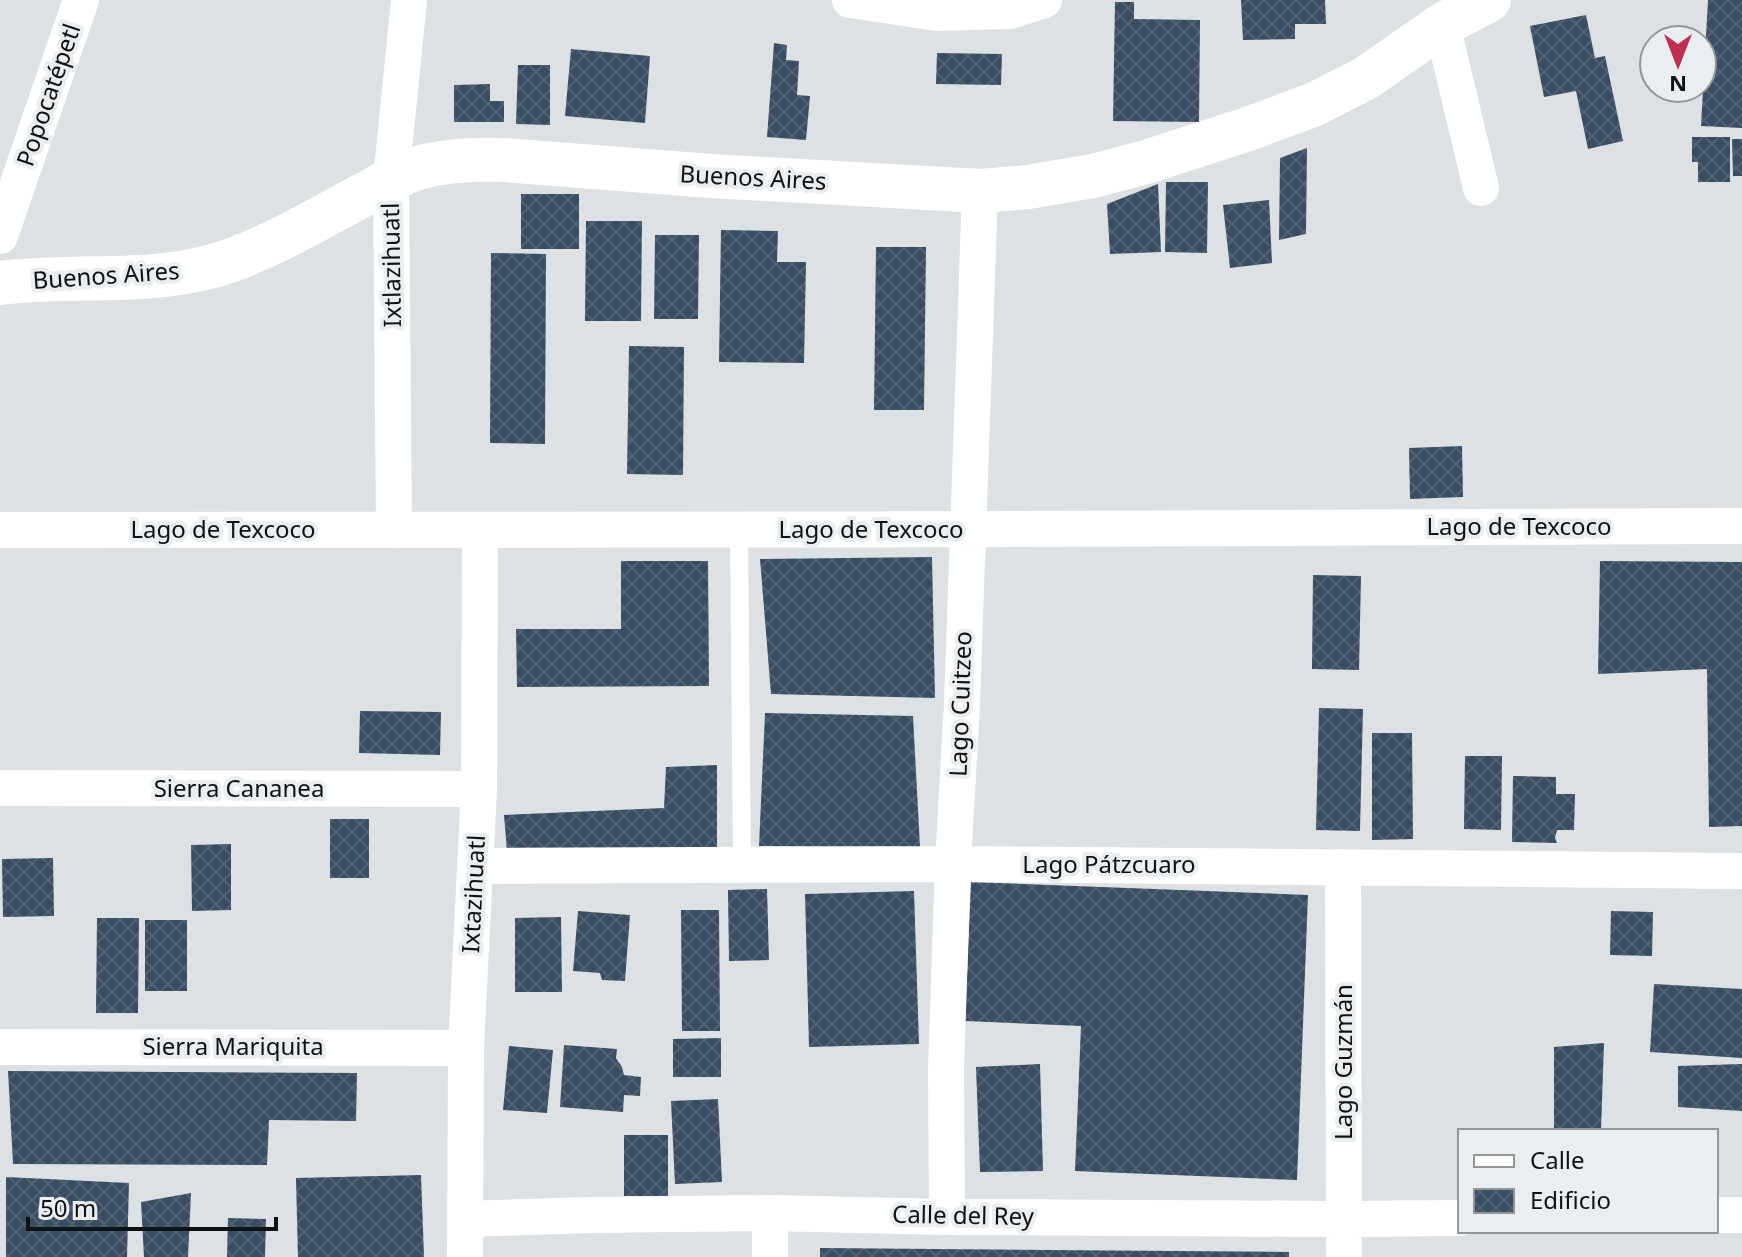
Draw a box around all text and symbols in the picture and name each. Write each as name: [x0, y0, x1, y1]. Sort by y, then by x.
street label: Popocatépetl: [8, 19, 87, 170]
north arrow: [1638, 24, 1718, 104]
text: N: [1669, 70, 1687, 100]
street label: Buenos Aires: [679, 156, 827, 197]
street label: Ixtlazihuatl: [373, 202, 408, 328]
street label: Buenos Aires: [31, 253, 180, 296]
street label: Lago de Texcoco: [1426, 509, 1612, 542]
street label: Lago de Texcoco: [130, 512, 316, 545]
street label: Lago de Texcoco: [778, 512, 964, 545]
street label: Lago Cuitzeo: [940, 631, 979, 777]
street label: Sierra Cananea: [154, 771, 324, 804]
street label: Ixtazihuatl: [453, 834, 492, 954]
street label: Lago Pátzcuaro: [1022, 847, 1196, 880]
street label: Lago Guzmán: [1326, 984, 1359, 1140]
street label: Sierra Mariquita: [142, 1029, 324, 1062]
legend: [1458, 1129, 1718, 1233]
text: Calle: [1530, 1143, 1585, 1176]
scale bar: [28, 1181, 276, 1231]
text: Edificio: [1530, 1183, 1611, 1216]
text: 50 m: [40, 1191, 96, 1224]
street label: Calle del Rey: [892, 1197, 1035, 1232]

